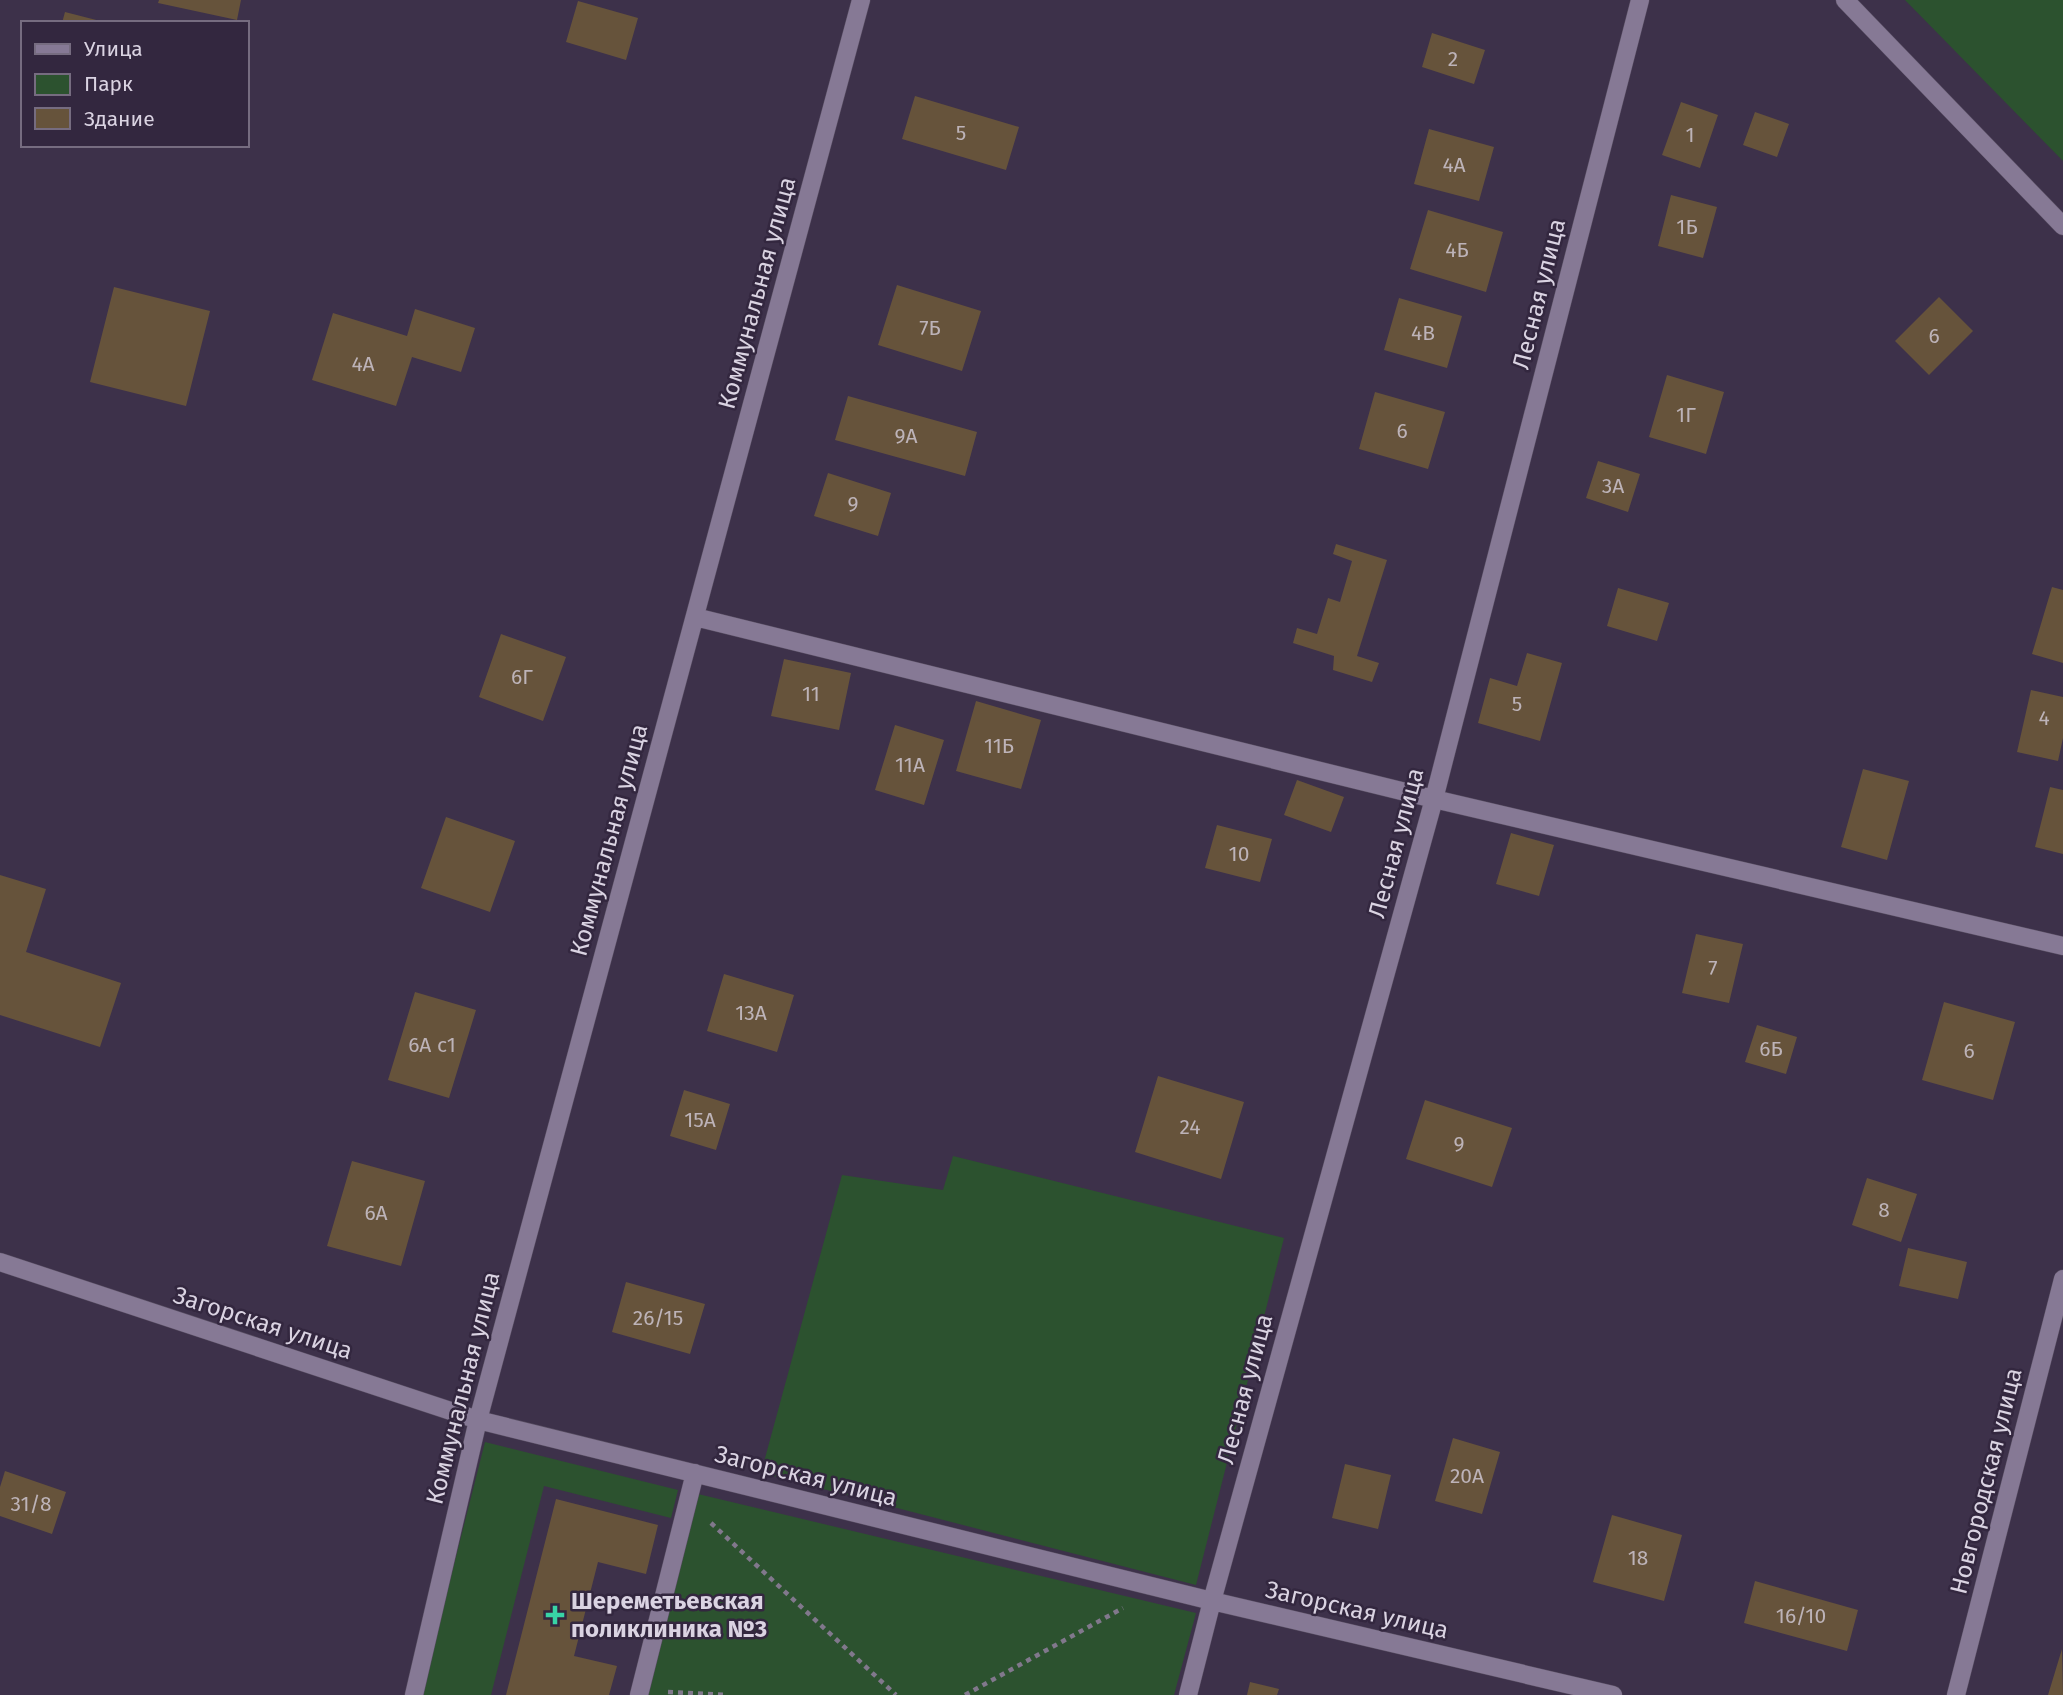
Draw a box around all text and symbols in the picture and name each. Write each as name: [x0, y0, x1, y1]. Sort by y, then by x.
legend: [21, 21, 248, 147]
text: Улица: [84, 36, 143, 62]
house number: 2: [1448, 46, 1458, 72]
text: Парк: [84, 71, 133, 97]
text: Здание: [84, 106, 155, 132]
house number: 5: [956, 120, 966, 146]
house number: 1: [1685, 122, 1695, 148]
house number: 4А: [1442, 152, 1466, 178]
street label: Коммунальная улица: [713, 174, 801, 412]
house number: 1Б: [1676, 214, 1698, 240]
street label: Лесная улица: [1507, 216, 1571, 372]
house number: 4Б: [1445, 237, 1469, 263]
house number: 7Б: [919, 315, 941, 341]
house number: 4В: [1411, 320, 1435, 346]
house number: 6: [1928, 323, 1940, 349]
house number: 4А: [351, 351, 375, 377]
house number: 1Г: [1676, 402, 1696, 428]
house number: 6: [1396, 418, 1408, 444]
house number: 9А: [895, 423, 917, 449]
house number: 3А: [1602, 473, 1624, 499]
house number: 9: [847, 491, 859, 517]
house number: 6Г: [511, 664, 533, 690]
house number: 11: [802, 681, 820, 707]
house number: 5: [1512, 691, 1522, 717]
house number: 4: [2038, 705, 2050, 731]
street label: Коммунальная улица: [565, 721, 653, 959]
house number: 11Б: [984, 733, 1014, 759]
house number: 11А: [895, 752, 925, 778]
street label: Лесная улица: [1363, 765, 1429, 921]
house number: 10: [1229, 841, 1249, 867]
house number: 7: [1708, 955, 1718, 981]
house number: 13А: [735, 1000, 767, 1026]
house number: 6А с1: [408, 1032, 456, 1058]
house number: 6Б: [1759, 1036, 1783, 1062]
house number: 6: [1963, 1038, 1975, 1064]
house number: 15А: [684, 1107, 716, 1133]
house number: 24: [1180, 1114, 1201, 1140]
house number: 9: [1453, 1131, 1465, 1157]
house number: 8: [1878, 1197, 1890, 1223]
house number: 6А: [364, 1200, 388, 1226]
street label: Коммунальная улица: [421, 1269, 505, 1507]
street label: Загорская улица: [170, 1281, 356, 1365]
house number: 26/15: [633, 1305, 683, 1331]
street label: Лесная улица: [1212, 1311, 1278, 1467]
street label: Новгородская улица: [1944, 1365, 2028, 1597]
street label: Загорская улица: [712, 1440, 900, 1512]
house number: 20А: [1450, 1463, 1484, 1489]
house number: 31/8: [10, 1491, 52, 1517]
house number: 18: [1628, 1545, 1648, 1571]
street label: Загорская улица: [1263, 1575, 1451, 1645]
place label: Шереметьевская поликлиника №3: [571, 1587, 767, 1643]
house number: 16/10: [1776, 1603, 1826, 1629]
marker: Шереметьевская поликлиника №3: [545, 1605, 565, 1625]

